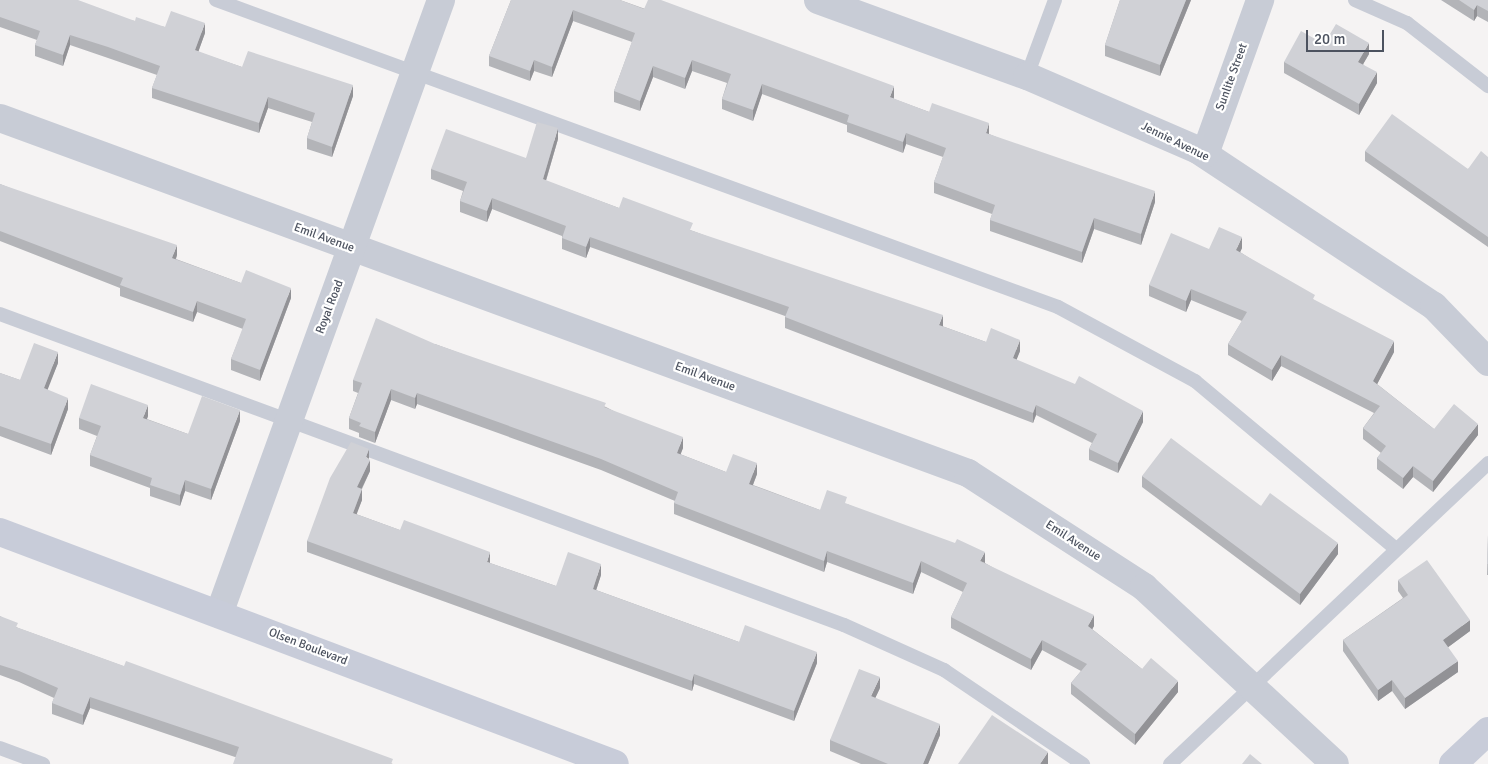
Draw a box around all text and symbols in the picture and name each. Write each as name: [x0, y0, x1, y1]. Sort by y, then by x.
scale bar: [1308, 20, 1386, 52]
text: 20 m: [1314, 30, 1345, 48]
street label: Sunlite Street: [1213, 41, 1251, 113]
street label: Jennie Avenue: [1139, 119, 1211, 165]
street label: Emil Avenue: [292, 220, 356, 256]
street label: Royal Road: [313, 278, 347, 336]
street label: Emil Avenue: [673, 359, 737, 395]
street label: Emil Avenue: [1043, 518, 1103, 564]
street label: Olsen Boulevard: [266, 625, 350, 669]

